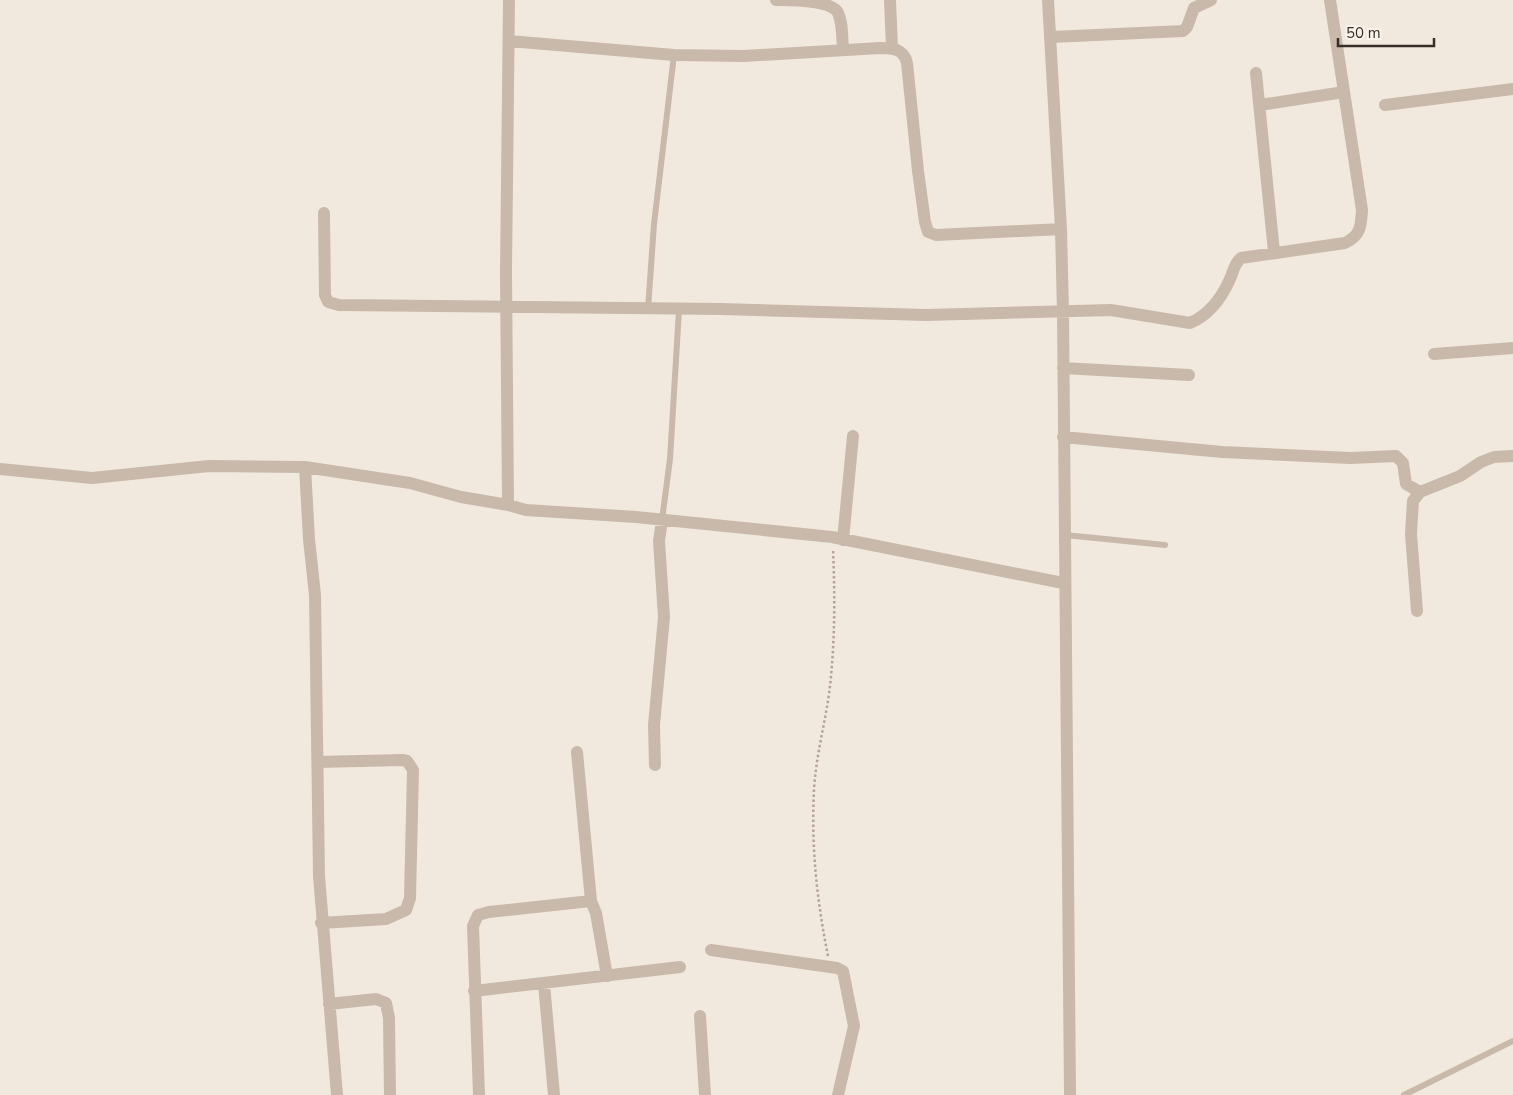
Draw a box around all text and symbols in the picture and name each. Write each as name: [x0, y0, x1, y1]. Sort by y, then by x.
scale bar: [1338, 15, 1434, 47]
text: 50 m: [1346, 23, 1381, 43]

